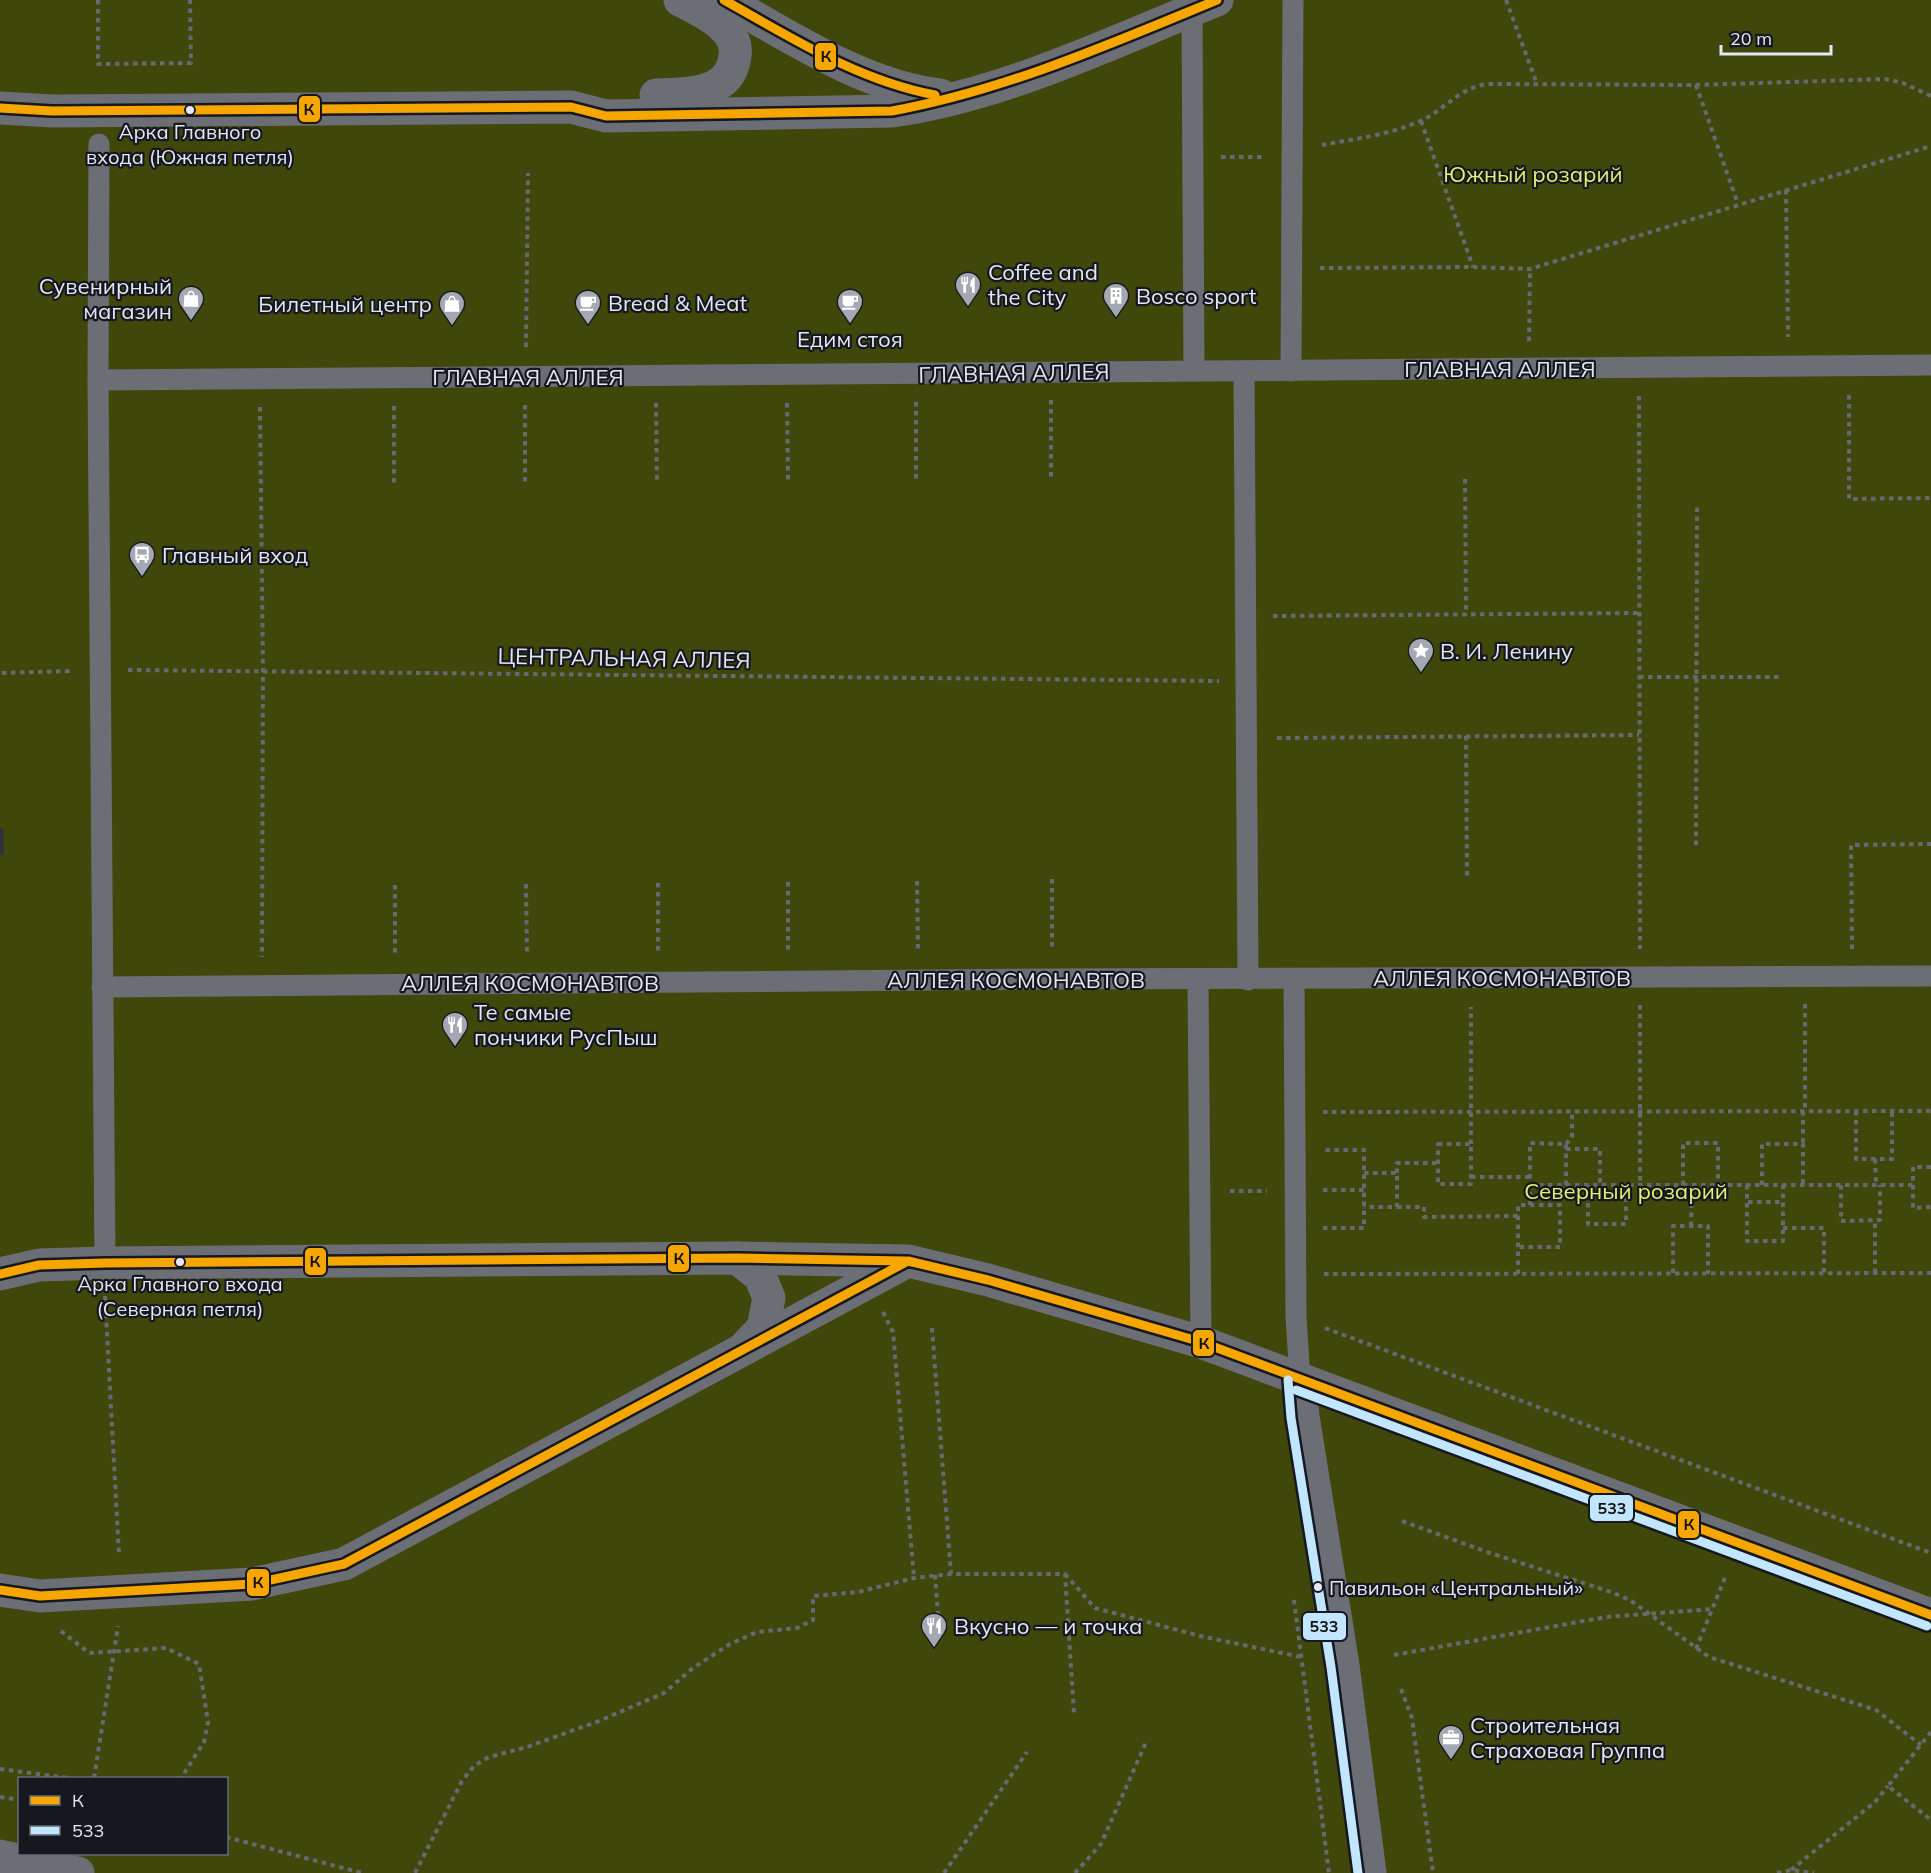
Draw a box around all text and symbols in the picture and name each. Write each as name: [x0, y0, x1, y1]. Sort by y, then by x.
scale bar: [1721, 18, 1830, 56]
text: 20 m: [1730, 27, 1772, 50]
line badge: К: [814, 42, 837, 71]
text: К: [820, 46, 832, 66]
line badge: К: [298, 95, 321, 123]
text: К: [303, 99, 315, 119]
marker: Арка Главного входа (Южная петля): [184, 104, 196, 116]
place label: Арка Главного входа (Южная петля): [86, 119, 294, 169]
park label: Южный розарий: [1443, 160, 1623, 188]
place label: Coffee and the City: [988, 258, 1098, 311]
restaurant icon: Coffee and the City: [953, 270, 983, 308]
place label: Сувенирный магазин: [39, 272, 172, 325]
building icon: Bosco sport: [1101, 281, 1131, 319]
place label: Bosco sport: [1136, 282, 1257, 310]
shop icon: Сувенирный магазин: [176, 284, 206, 322]
cafe icon: Едим стоя: [835, 287, 865, 325]
cafe icon: Bread & Meat: [573, 288, 603, 326]
shop icon: Билетный центр: [437, 289, 467, 327]
place label: Bread & Meat: [608, 289, 747, 317]
place label: Билетный центр: [258, 290, 432, 318]
place label: Едим стоя: [797, 325, 903, 353]
street label: ГЛАВНАЯ АЛЛЕЯ: [1404, 355, 1596, 383]
street label: ГЛАВНАЯ АЛЛЕЯ: [918, 357, 1110, 389]
street label: ГЛАВНАЯ АЛЛЕЯ: [432, 363, 624, 391]
bus stop icon: Главный вход: [127, 540, 157, 578]
place label: Главный вход: [162, 541, 308, 569]
place icon: В. И. Ленину: [1406, 636, 1436, 674]
place label: В. И. Ленину: [1440, 637, 1573, 665]
street label: ЦЕНТРАЛЬНАЯ АЛЛЕЯ: [497, 642, 751, 674]
street label: АЛЛЕЯ КОСМОНАВТОВ: [1373, 964, 1631, 992]
street label: АЛЛЕЯ КОСМОНАВТОВ: [887, 966, 1145, 994]
street label: АЛЛЕЯ КОСМОНАВТОВ: [401, 969, 659, 997]
place label: Те самые пончики РусПыш: [474, 998, 658, 1051]
restaurant icon: Те самые пончики РусПыш: [440, 1010, 470, 1048]
park label: Северный розарий: [1524, 1177, 1728, 1205]
line badge: К: [667, 1244, 690, 1273]
line badge: К: [304, 1247, 327, 1276]
text: К: [673, 1248, 685, 1268]
text: К: [309, 1251, 321, 1271]
marker: Арка Главного входа (Северная петля): [174, 1256, 186, 1268]
place label: Арка Главного входа (Северная петля): [77, 1271, 283, 1321]
line badge: К: [1192, 1329, 1215, 1357]
text: К: [1198, 1333, 1210, 1353]
line badge: 533: [1589, 1494, 1634, 1522]
text: 533: [1598, 1498, 1626, 1518]
line badge: К: [1677, 1510, 1700, 1539]
text: К: [1683, 1514, 1695, 1534]
line badge: К: [246, 1568, 270, 1597]
text: К: [252, 1572, 264, 1592]
place label: Павильон «Центральный»: [1329, 1575, 1583, 1600]
marker: Павильон «Центральный»: [1312, 1581, 1324, 1593]
restaurant icon: Вкусно — и точка: [919, 1611, 949, 1649]
place label: Вкусно — и точка: [954, 1612, 1143, 1640]
line badge: 533: [1302, 1612, 1347, 1641]
text: 533: [1310, 1616, 1338, 1636]
place label: Строительная Страховая Группа: [1470, 1711, 1665, 1764]
office icon: Строительная Страховая Группа: [1436, 1723, 1466, 1761]
legend: [18, 1777, 228, 1855]
text: К: [72, 1789, 84, 1812]
text: 533: [72, 1819, 104, 1842]

